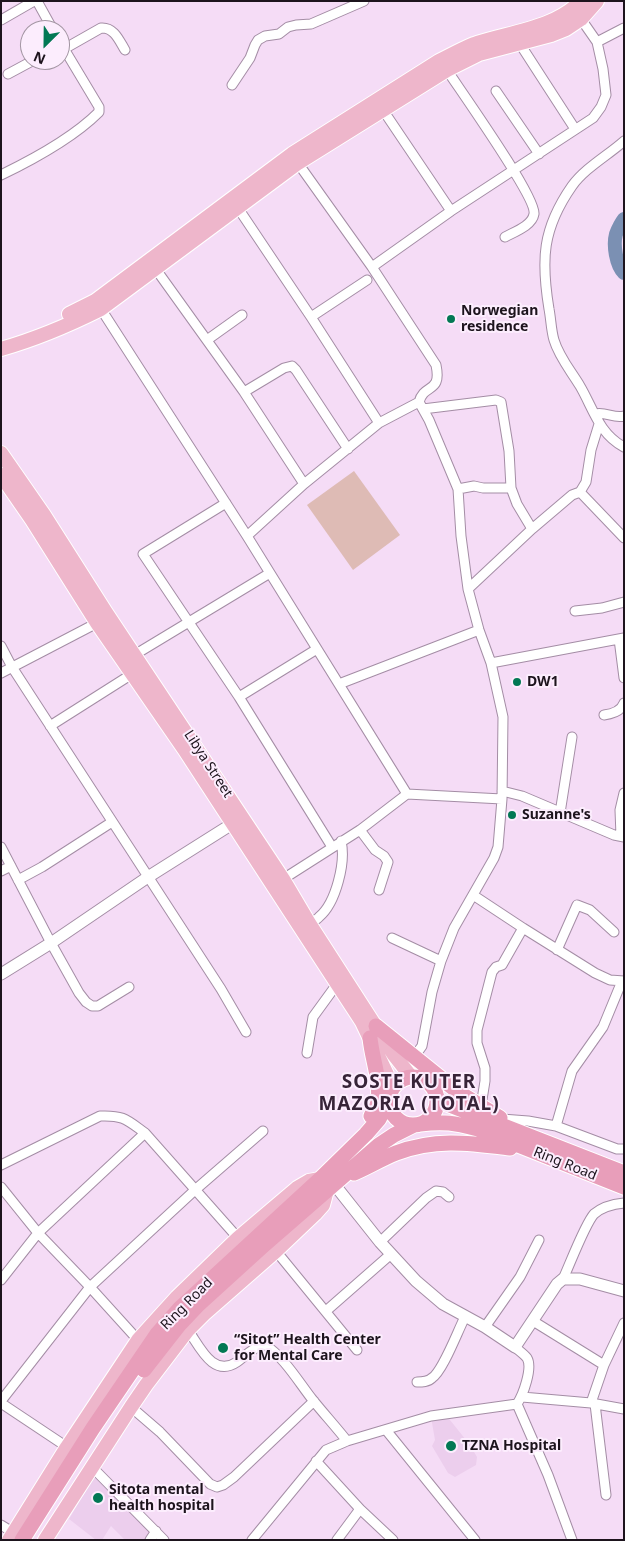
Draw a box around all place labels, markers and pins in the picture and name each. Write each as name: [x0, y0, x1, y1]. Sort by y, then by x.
place label: Norwegian residence: [461, 303, 538, 336]
marker: Norwegian residence: [445, 313, 457, 325]
place label: DW1: [527, 674, 559, 690]
marker: DW1: [511, 676, 523, 688]
place label: Suzanne's: [522, 807, 591, 823]
marker: Suzanne's: [506, 809, 518, 821]
place label: “Sitot” Health Center for Mental Care: [234, 1332, 381, 1364]
marker: “Sitot” Health Center for Mental Care: [216, 1341, 230, 1355]
place label: TZNA Hospital: [462, 1438, 561, 1454]
marker: TZNA Hospital: [444, 1439, 458, 1453]
place label: Sitota mental health hospital: [109, 1482, 214, 1514]
marker: Sitota mental health hospital: [91, 1491, 105, 1505]

